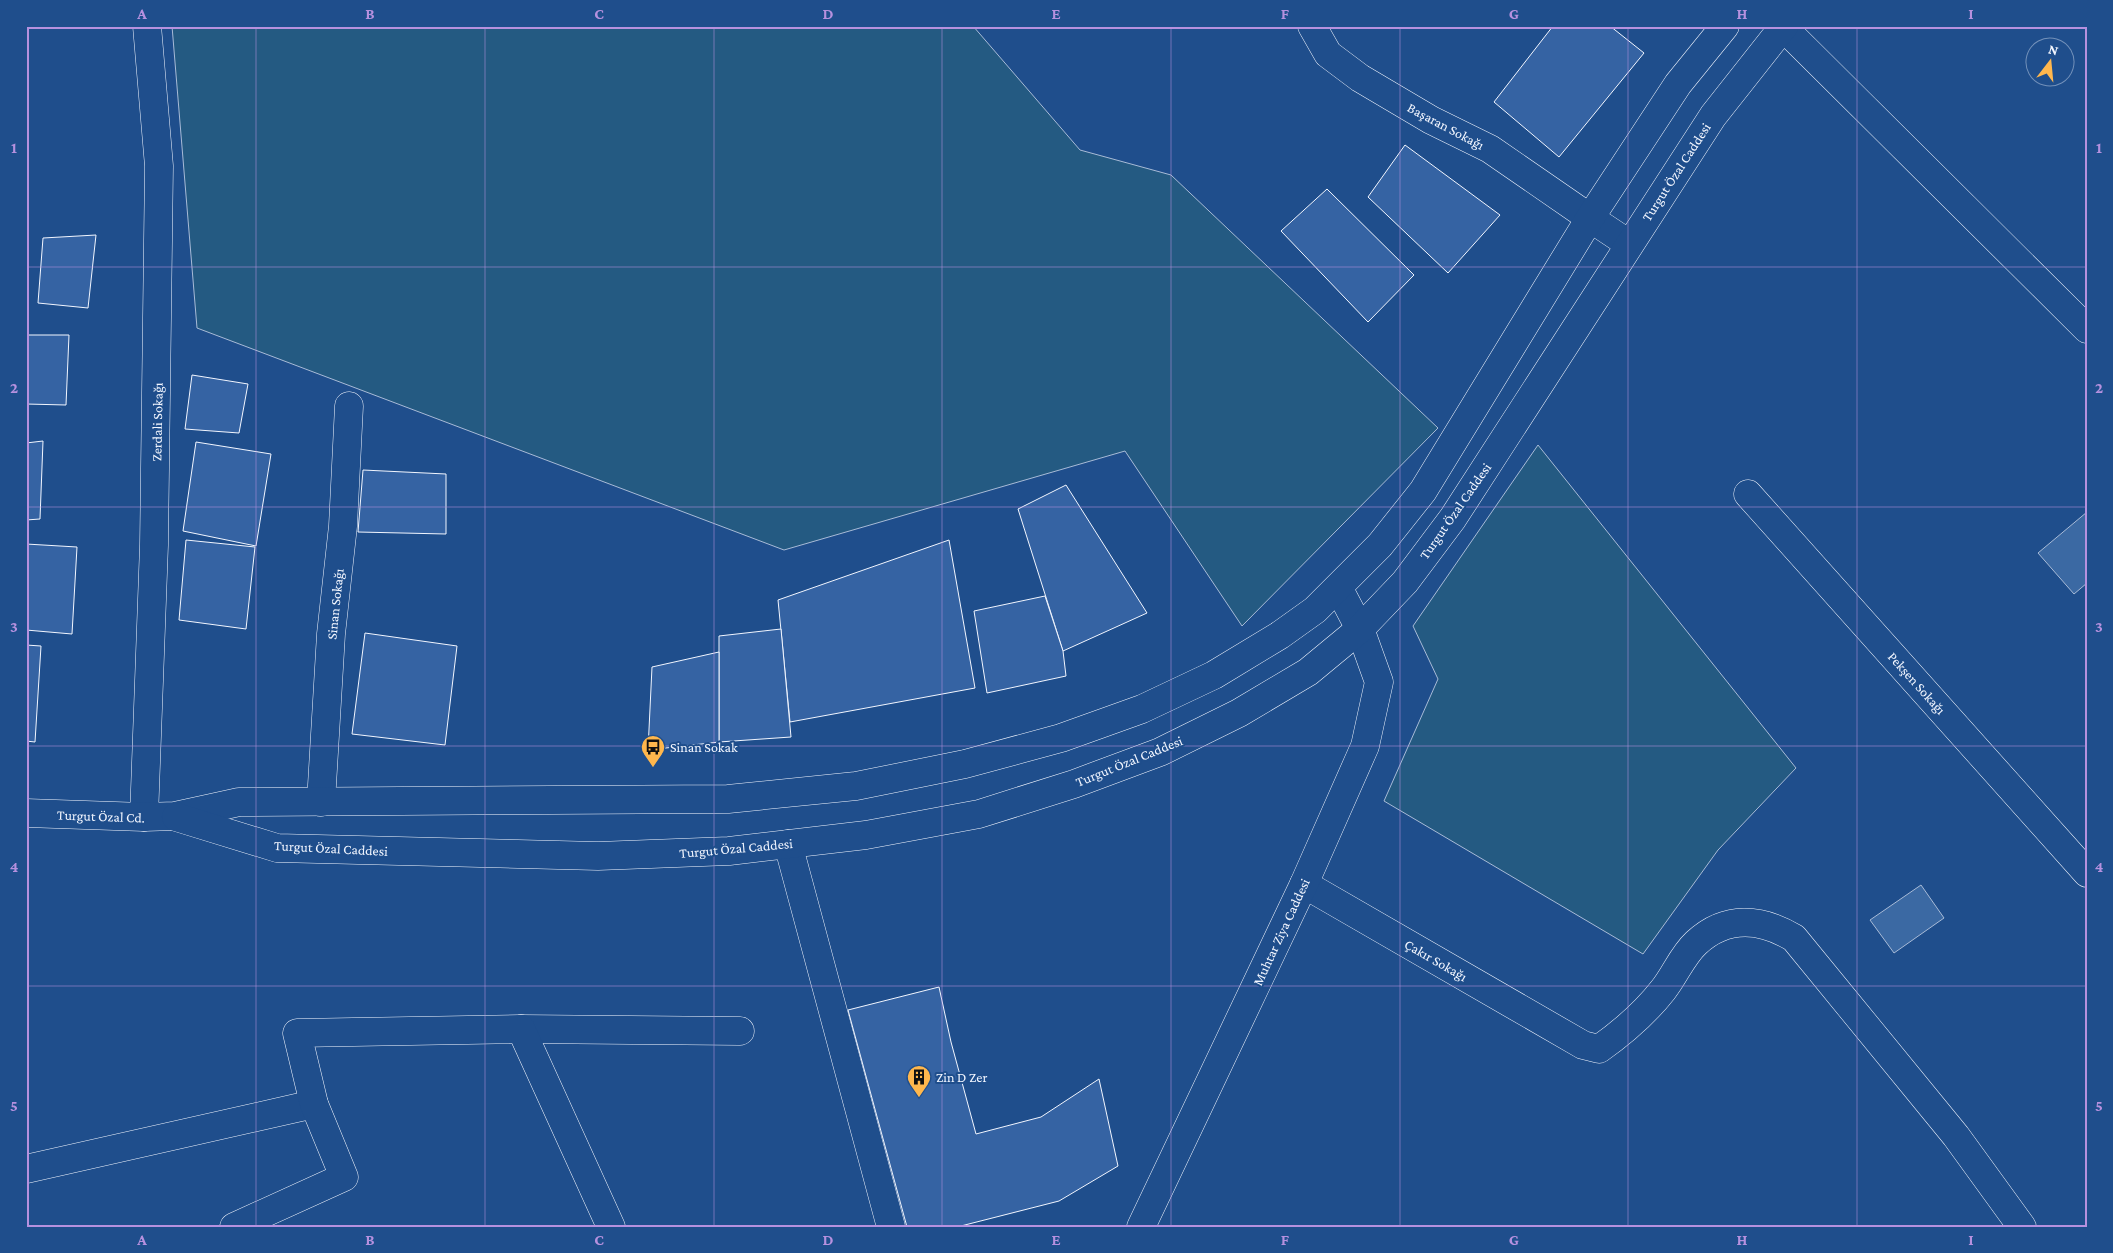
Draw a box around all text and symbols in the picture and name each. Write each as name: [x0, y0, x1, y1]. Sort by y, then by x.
text: A: [136, 5, 147, 22]
text: B: [365, 5, 375, 22]
text: C: [594, 5, 604, 22]
text: D: [822, 5, 834, 22]
text: E: [1051, 5, 1061, 22]
text: F: [1281, 5, 1290, 22]
text: G: [1509, 5, 1519, 22]
text: H: [1737, 5, 1748, 22]
text: I: [1968, 5, 1974, 22]
north arrow: [2026, 38, 2076, 88]
text: N: [2047, 40, 2061, 59]
street label: Başaran Sokağı: [1405, 99, 1487, 153]
street label: Turgut Özal Caddesi: [1638, 120, 1714, 224]
text: 1: [11, 139, 17, 156]
text: 1: [2096, 139, 2102, 156]
text: 2: [10, 379, 18, 396]
text: 2: [2095, 379, 2103, 396]
street label: Zerdali Sokağı: [148, 382, 166, 462]
street label: Turgut Özal Caddesi: [1416, 459, 1494, 562]
street label: Sinan Sokağı: [323, 567, 347, 640]
text: 3: [10, 618, 18, 635]
text: 3: [2095, 618, 2103, 635]
street label: Pekşen Sokağı: [1885, 649, 1949, 718]
street label: Turgut Özal Caddesi: [1073, 732, 1185, 790]
bus stop icon: Sinan Sokak: [640, 734, 666, 768]
place label: Sinan Sokak: [670, 739, 738, 755]
street label: Turgut Özal Cd.: [57, 806, 145, 826]
street label: Turgut Özal Caddesi: [679, 835, 794, 861]
street label: Turgut Özal Caddesi: [274, 837, 389, 859]
text: 4: [10, 858, 19, 875]
text: 4: [2095, 858, 2104, 875]
street label: Muhtar Ziya Caddesi: [1249, 876, 1313, 988]
street label: Çakır Sokağı: [1402, 936, 1470, 985]
building icon: Zin D Zer: [906, 1064, 932, 1098]
place label: Zin D Zer: [936, 1069, 987, 1085]
text: 5: [10, 1097, 18, 1114]
text: 5: [2095, 1097, 2103, 1114]
text: A: [136, 1231, 147, 1248]
text: B: [365, 1231, 375, 1248]
text: C: [594, 1231, 604, 1248]
text: D: [822, 1231, 834, 1248]
text: E: [1051, 1231, 1061, 1248]
text: F: [1281, 1231, 1290, 1248]
text: G: [1509, 1231, 1519, 1248]
text: H: [1737, 1231, 1748, 1248]
text: I: [1968, 1231, 1974, 1248]

